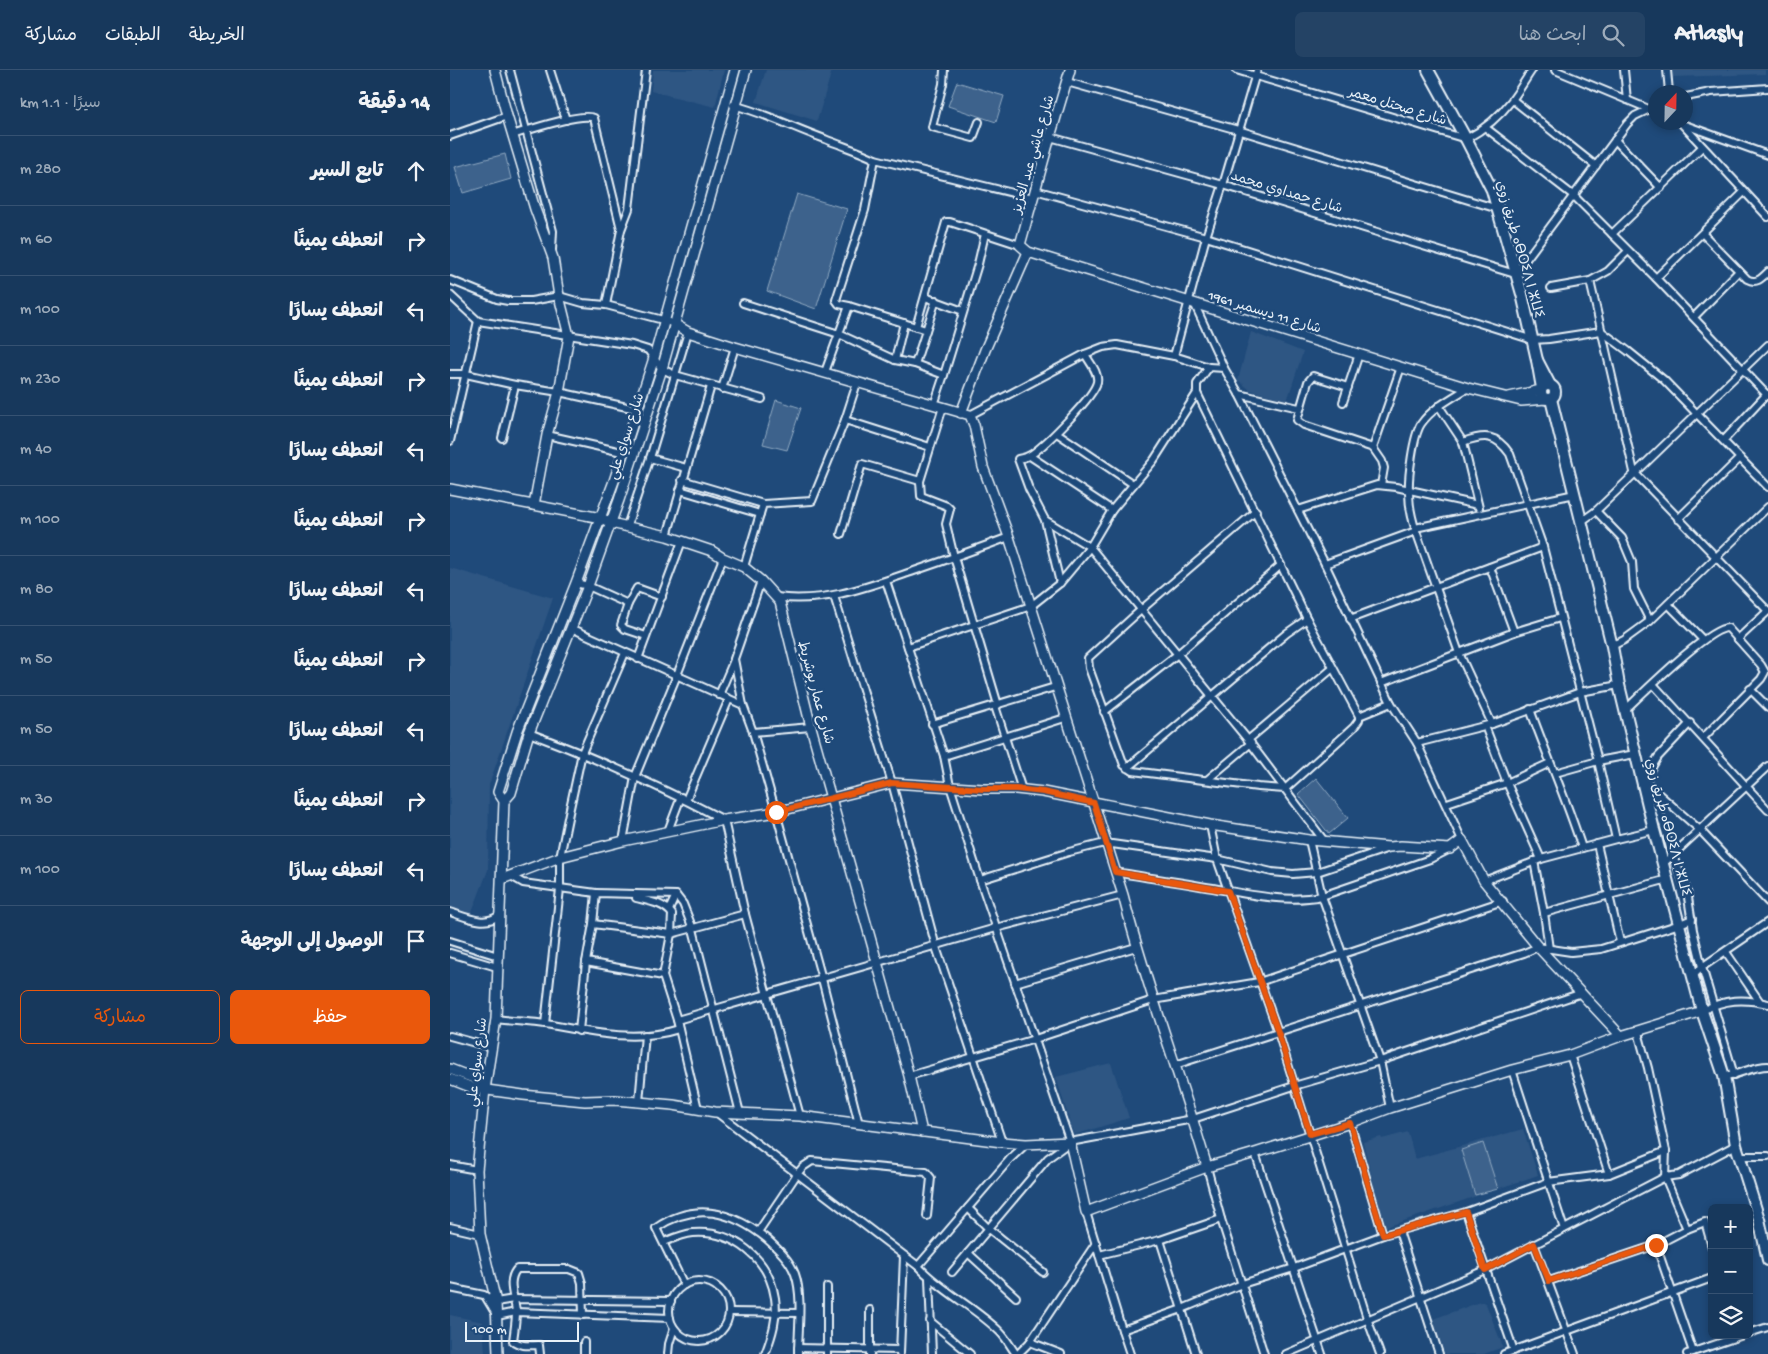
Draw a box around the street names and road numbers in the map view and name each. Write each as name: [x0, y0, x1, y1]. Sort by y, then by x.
street label: شارع صحتل معمر: [1345, 83, 1449, 130]
street label: شارع عاشي عبد العزيز: [1009, 93, 1061, 217]
street label: شارع حمداوي محمد: [1228, 168, 1344, 219]
street label: طريق زوي ⴰⴱⵔⵉⴷ ⵏ ⵣⵡⵉ: [1491, 179, 1546, 320]
street label: شارع 11 ديسمبر 1961: [1205, 288, 1323, 339]
street label: شارع سواي علي: [605, 391, 651, 483]
street label: شارع عمار بوشريط: [793, 639, 837, 746]
street label: طريق زوي ⴰⴱⵔⵉⴷ ⵏ ⵣⵡⵉ: [1640, 757, 1693, 899]
street label: شارع سواي علي: [465, 1017, 494, 1108]

